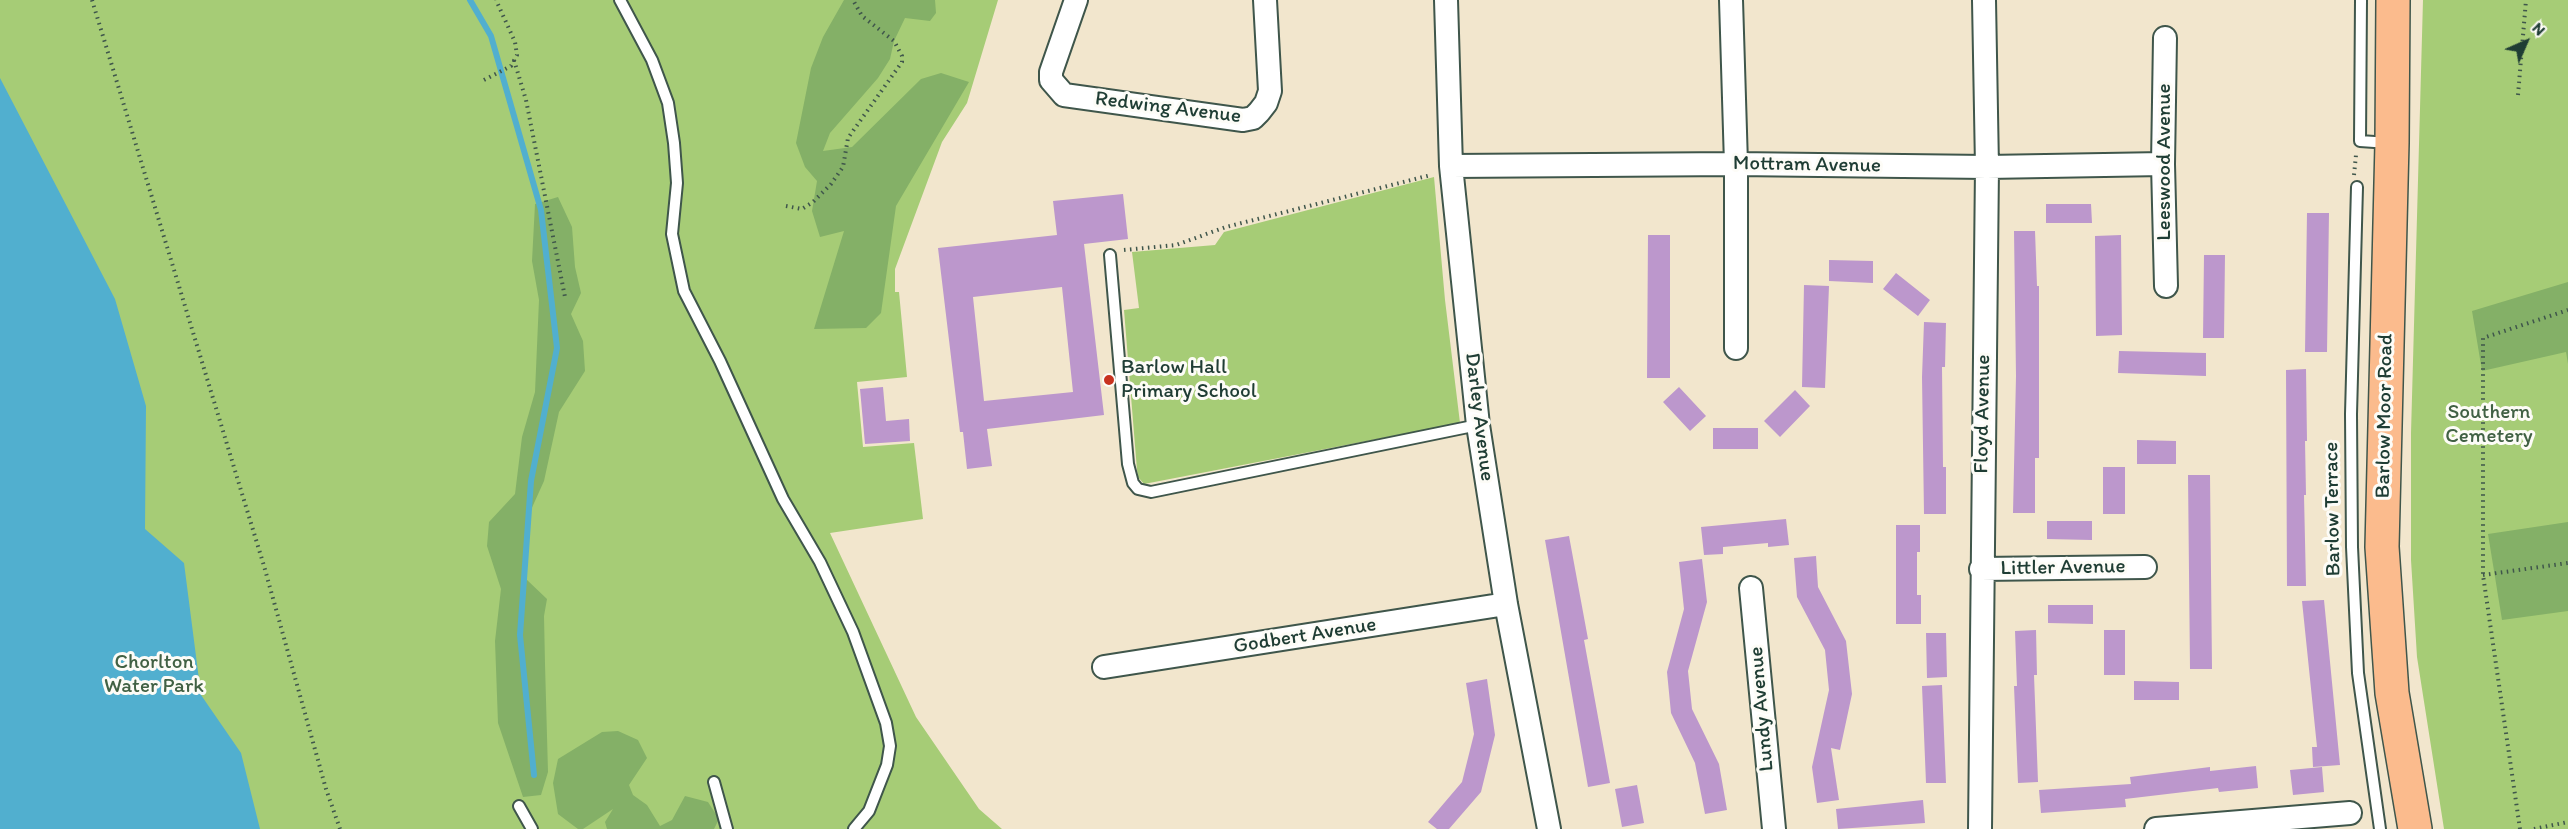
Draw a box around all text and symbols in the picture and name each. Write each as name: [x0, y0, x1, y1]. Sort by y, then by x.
north arrow: [2496, 12, 2556, 72]
text: N: [2529, 18, 2550, 39]
street label: Leeswood Avenue: [2152, 83, 2178, 241]
street label: Redwing Avenue: [1094, 87, 1242, 129]
street label: Mottram Avenue: [1733, 151, 1881, 179]
street label: Barlow Moor Road: [2371, 333, 2399, 499]
street label: Darley Avenue: [1459, 351, 1499, 483]
street label: Floyd Avenue: [1969, 354, 1997, 474]
place label: Barlow Hall Primary School: [1121, 355, 1257, 405]
marker: Barlow Hall Primary School: [1102, 373, 1116, 387]
park label: Southern Cemetery: [2445, 400, 2533, 450]
street label: Barlow Terrace: [2319, 441, 2347, 577]
street label: Littler Avenue: [2000, 554, 2126, 582]
street label: Godbert Avenue: [1232, 612, 1378, 660]
street label: Lundy Avenue: [1744, 645, 1780, 773]
park label: Chorlton Water Park: [104, 650, 204, 700]

